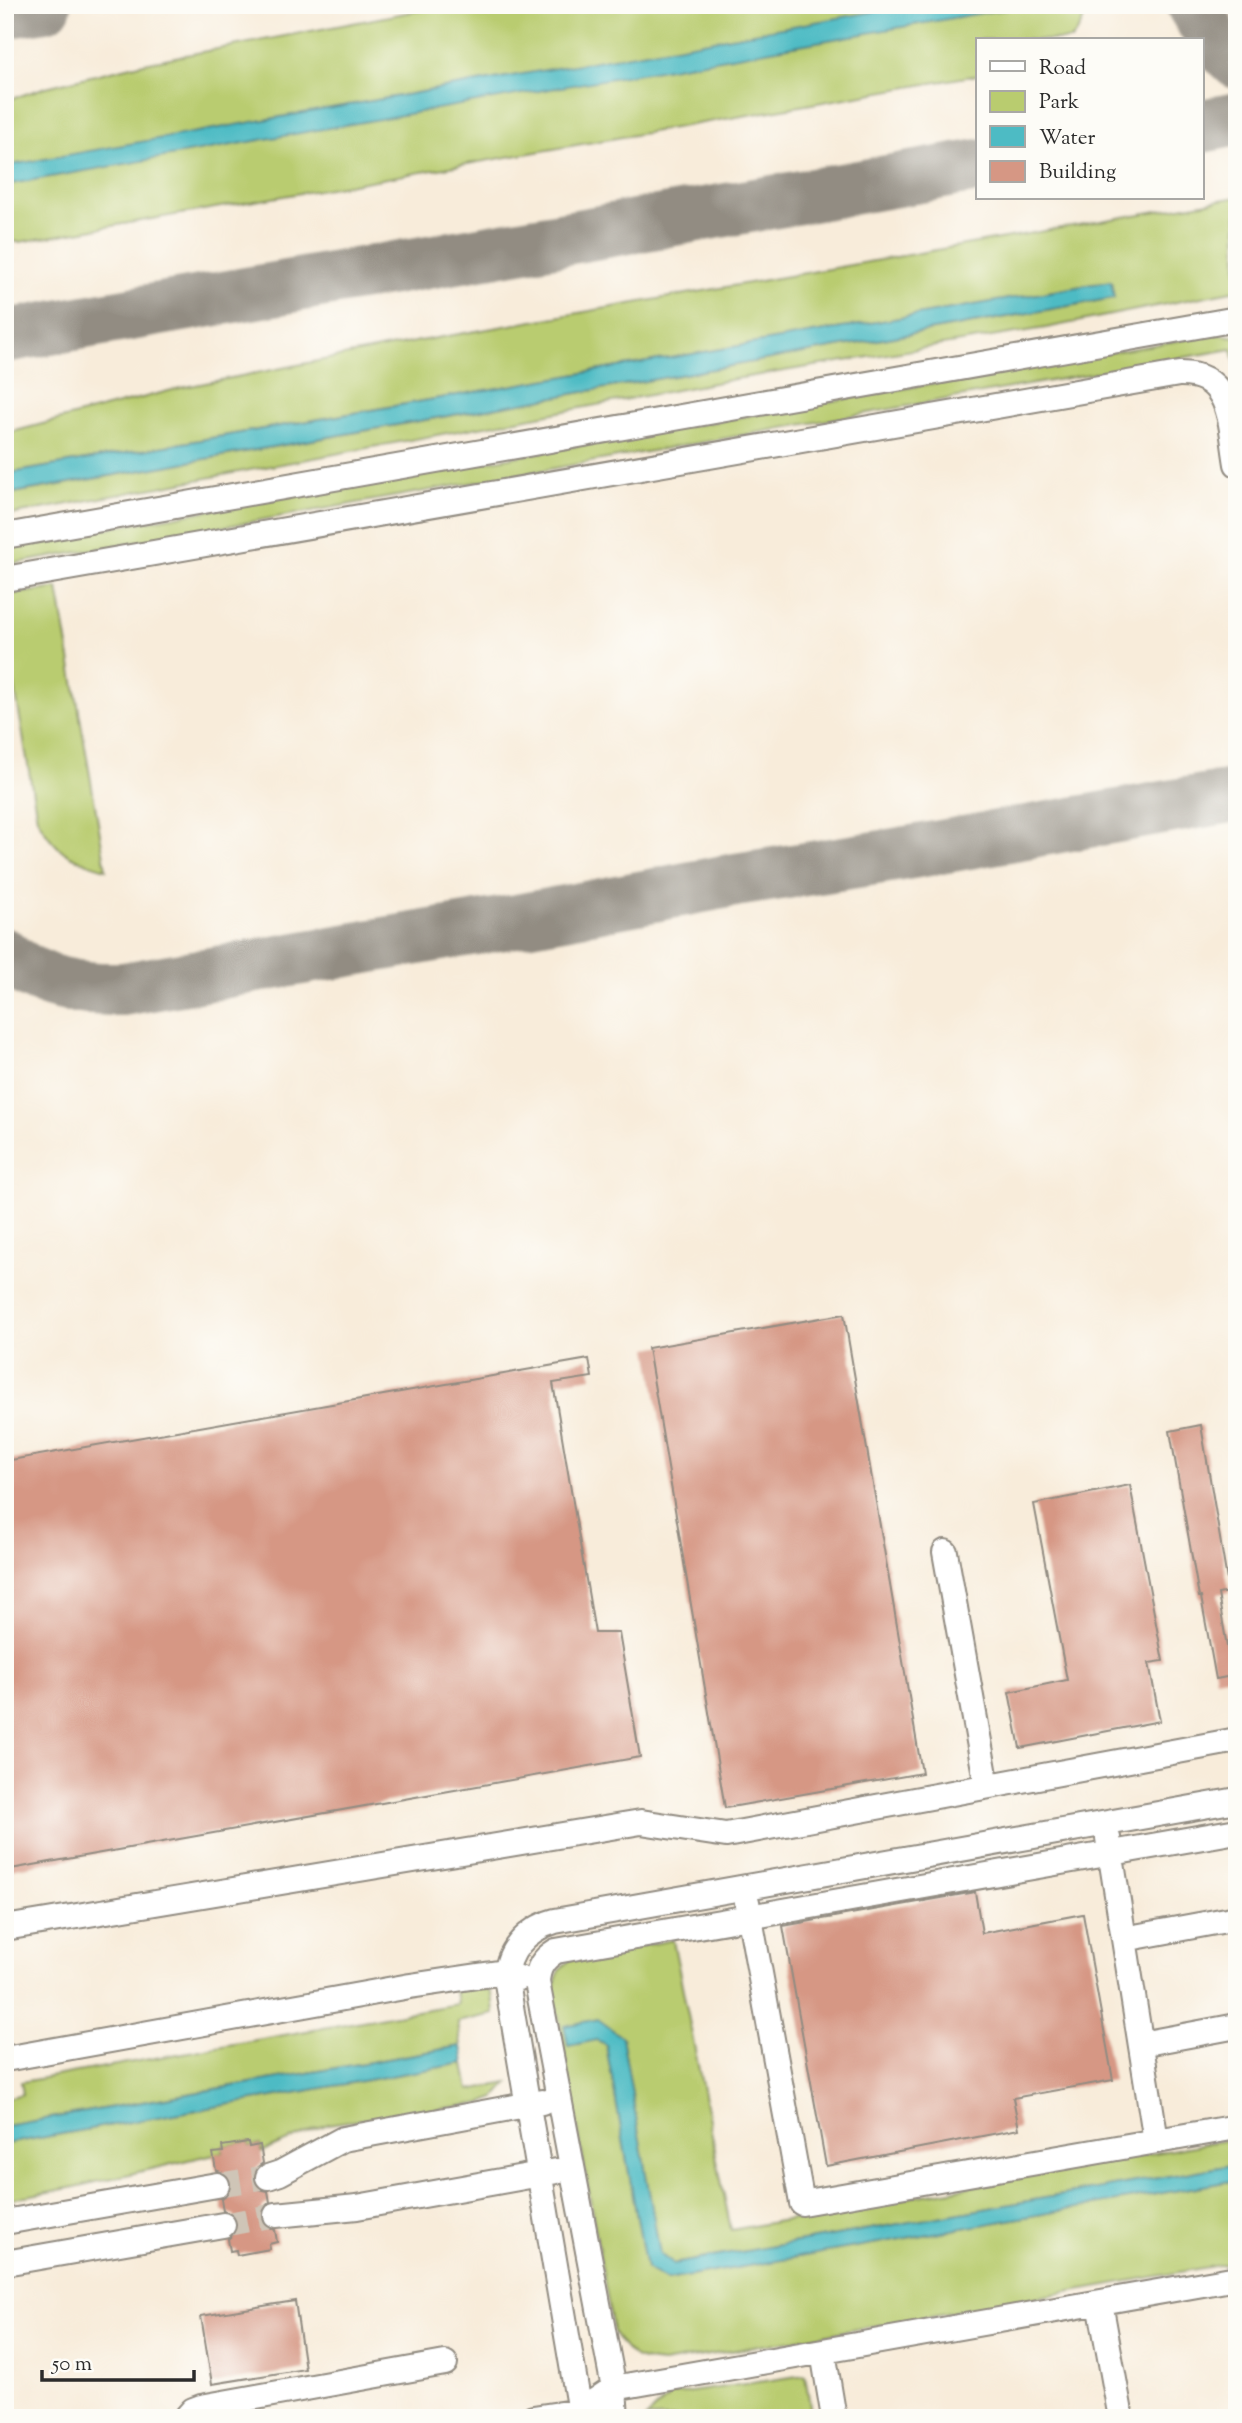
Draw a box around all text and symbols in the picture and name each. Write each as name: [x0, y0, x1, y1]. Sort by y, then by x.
legend: [976, 38, 1204, 200]
text: Road: [1039, 54, 1086, 84]
text: Park: [1039, 88, 1080, 118]
text: Water: [1039, 124, 1096, 154]
text: Building: [1039, 158, 1116, 188]
scale bar: [42, 2339, 194, 2383]
text: 50 m: [51, 2350, 92, 2380]

